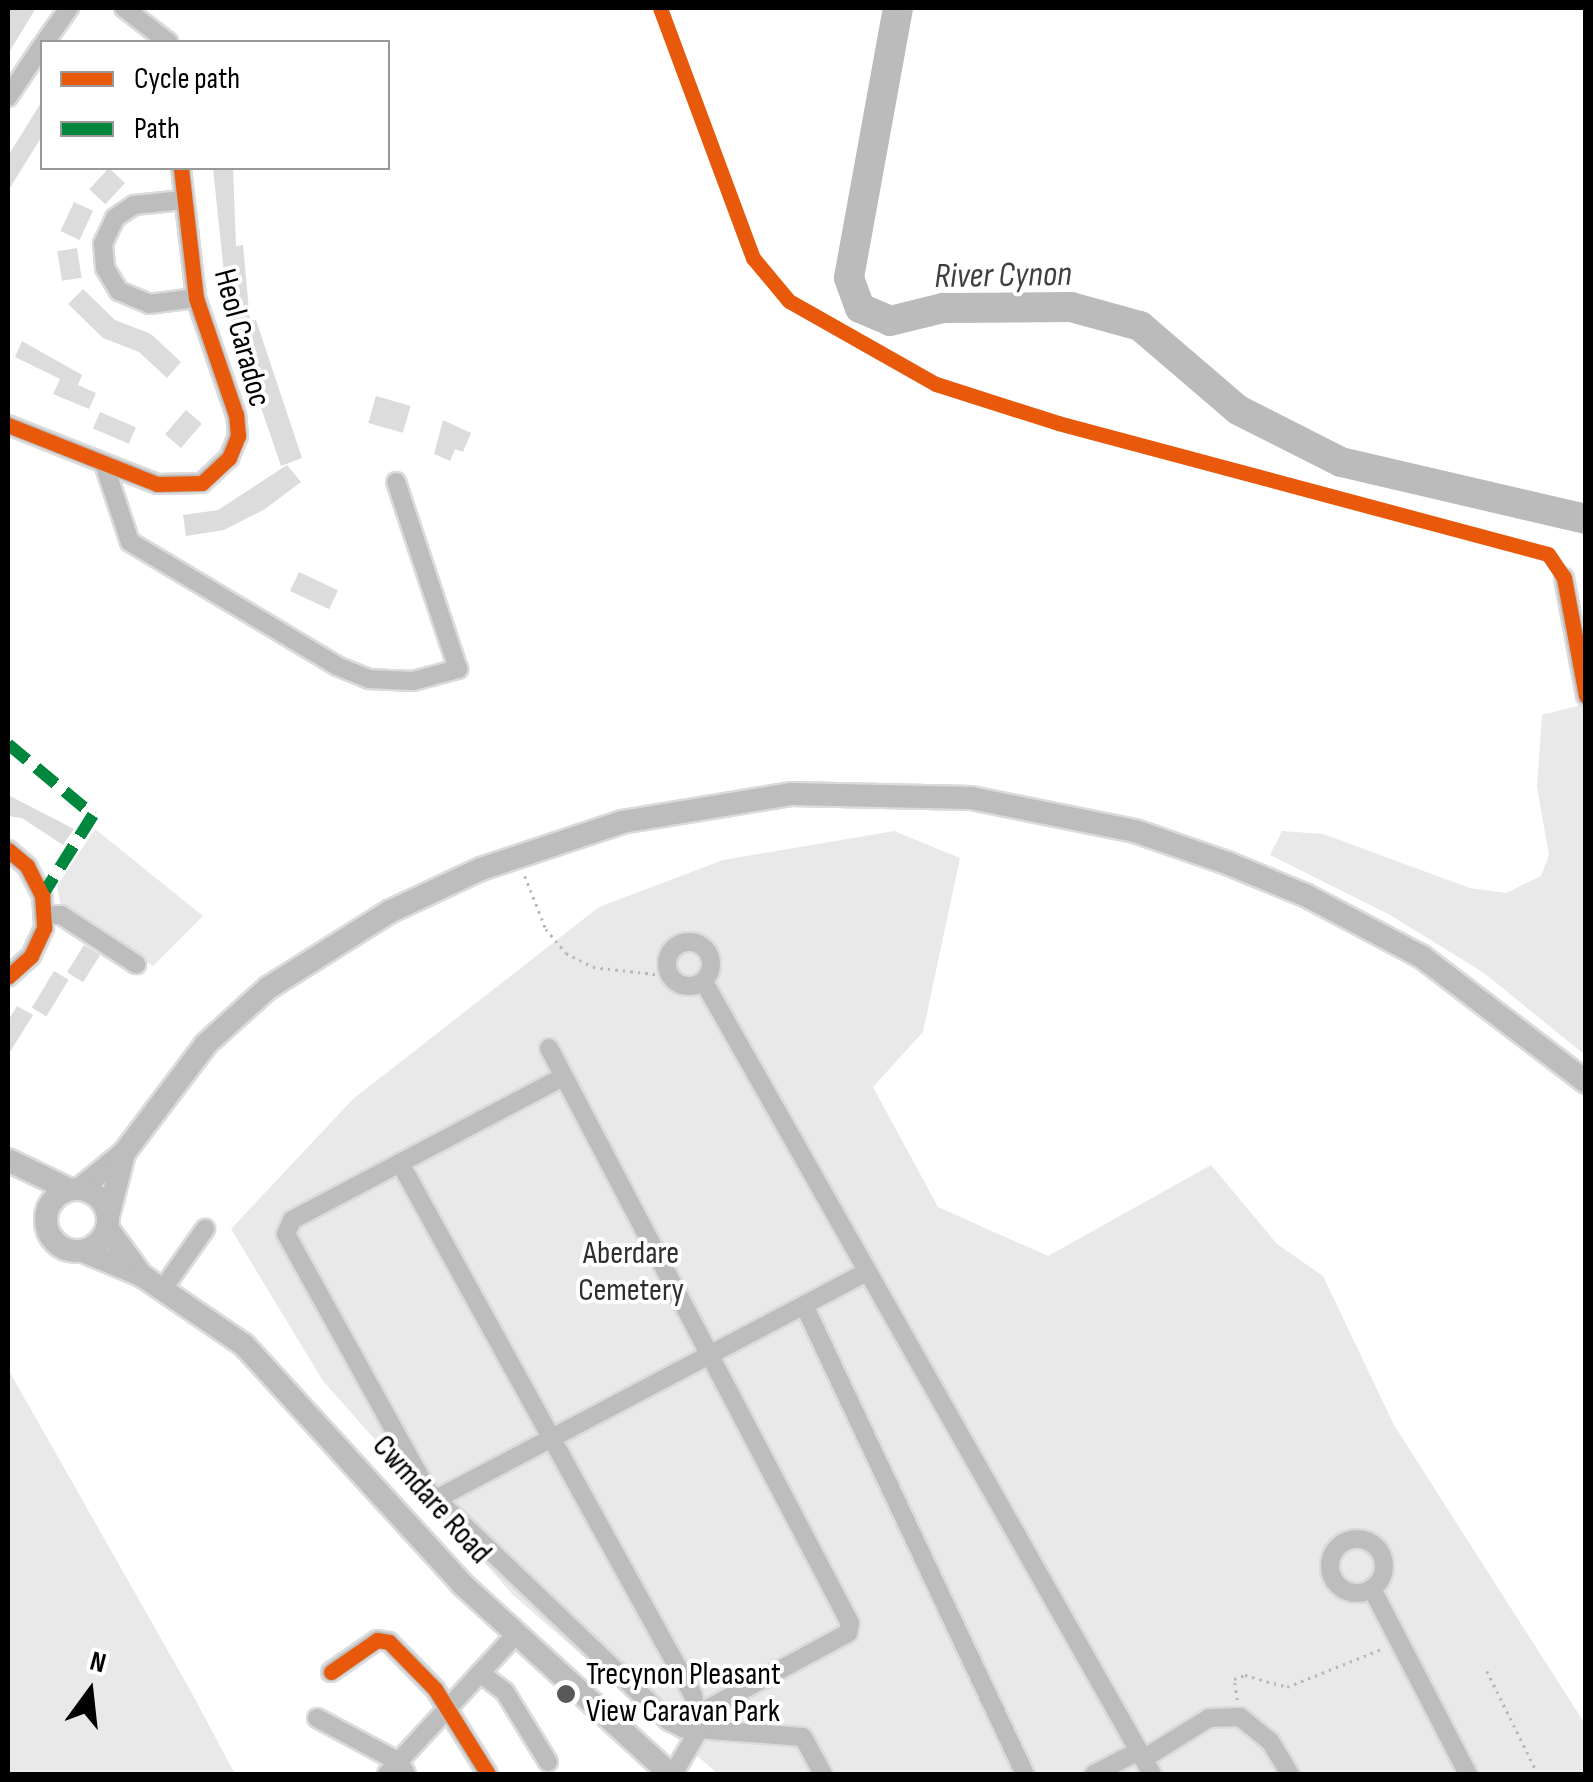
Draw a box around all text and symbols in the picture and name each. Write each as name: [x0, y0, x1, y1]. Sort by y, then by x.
legend: [40, 40, 390, 170]
text: Cycle path: [134, 61, 240, 97]
text: Path: [134, 111, 180, 147]
water label: River Cynon: [934, 254, 1072, 298]
street label: Heol Caradoc: [204, 265, 278, 411]
park label: Aberdare Cemetery: [578, 1236, 684, 1311]
street label: Cwmdare Road: [363, 1428, 499, 1572]
north arrow: [40, 1642, 140, 1742]
text: N: [86, 1645, 109, 1680]
place label: Trecynon Pleasant View Caravan Park: [586, 1657, 781, 1732]
marker: Trecynon Pleasant View Caravan Park: [555, 1683, 577, 1705]

